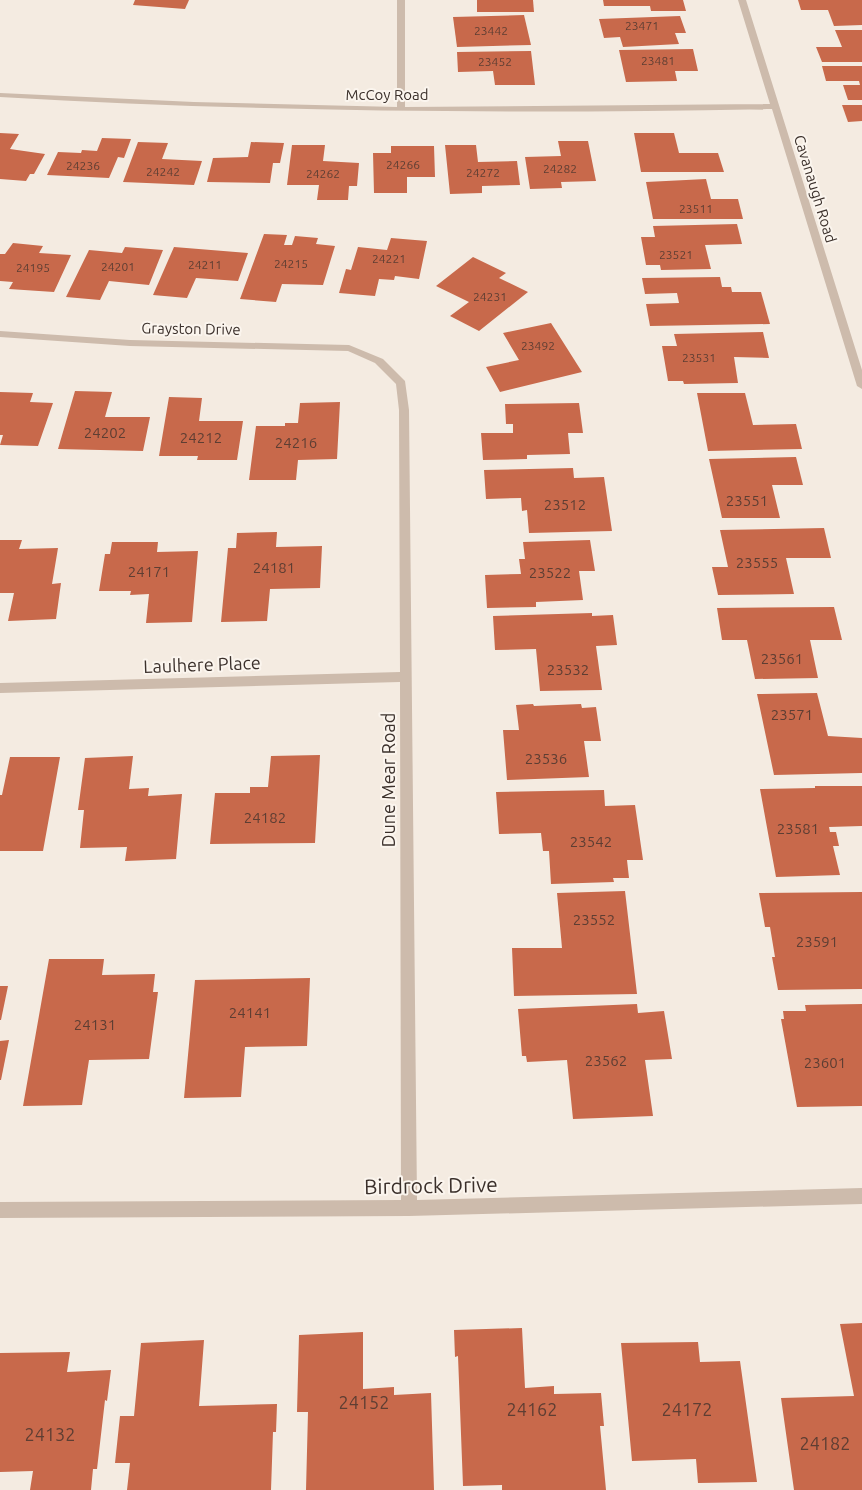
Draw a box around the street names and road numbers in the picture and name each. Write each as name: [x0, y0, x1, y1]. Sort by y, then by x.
street label: McCoy Road: [345, 86, 429, 103]
street label: Cavanaugh Road: [791, 133, 840, 245]
street label: Grayston Drive: [141, 319, 241, 338]
street label: Laulhere Place: [143, 652, 261, 676]
street label: Dune Mear Road: [378, 713, 398, 847]
street label: Birdrock Drive: [364, 1172, 498, 1198]

